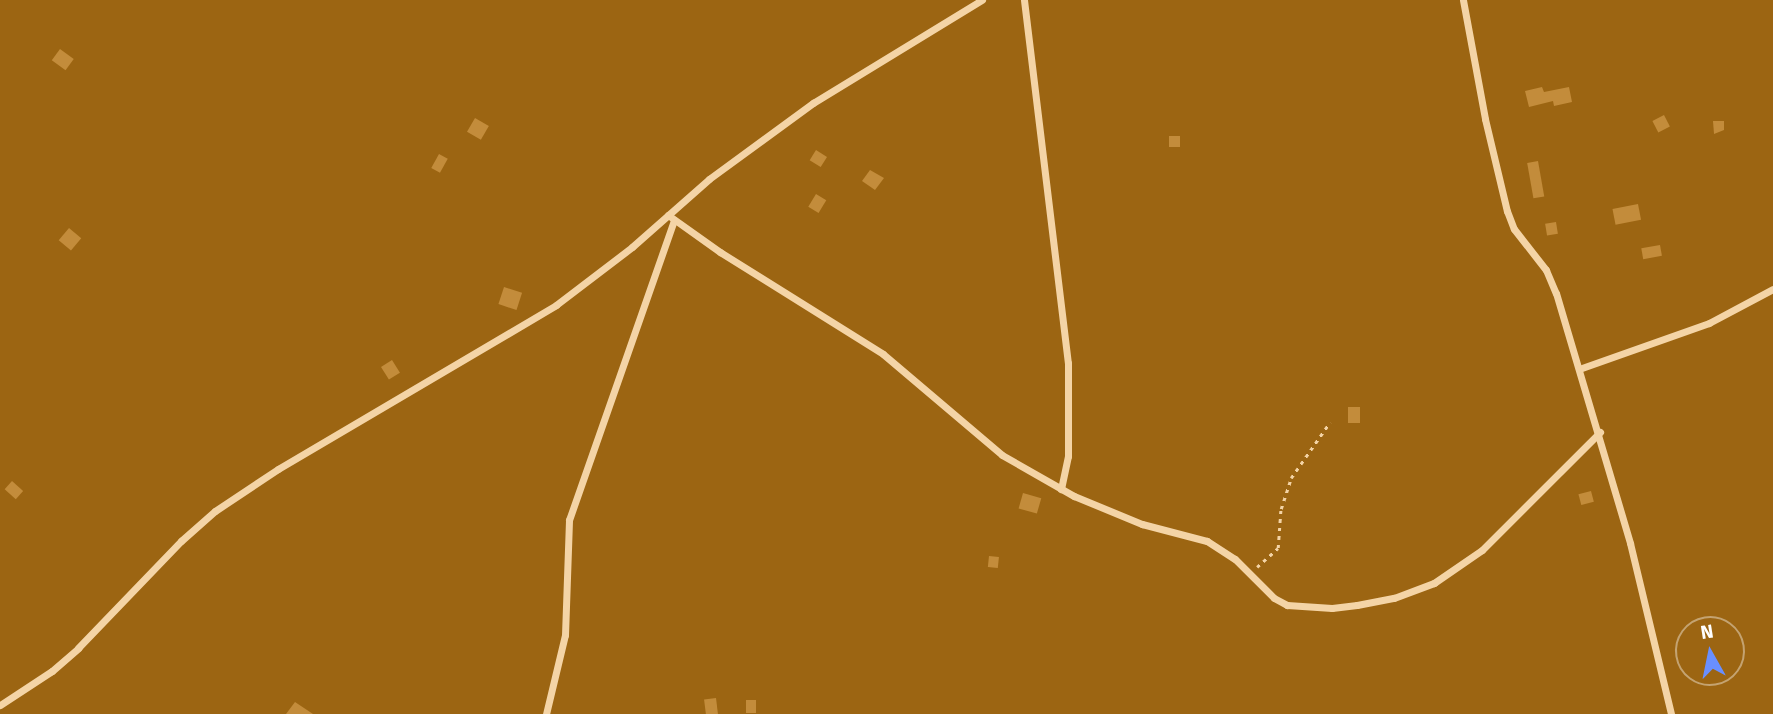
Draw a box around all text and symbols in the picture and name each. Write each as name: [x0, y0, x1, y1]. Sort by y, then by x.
north arrow: [1675, 616, 1745, 686]
text: N: [1699, 619, 1715, 644]

